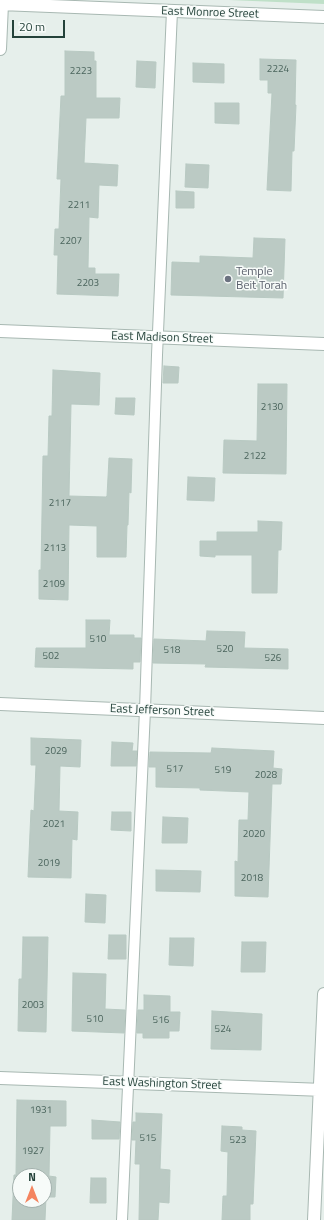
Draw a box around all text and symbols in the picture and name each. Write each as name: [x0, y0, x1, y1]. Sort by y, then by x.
street label: East Monroe Street: [161, 4, 259, 22]
scale bar: [14, 12, 67, 38]
text: 20 m: [19, 17, 45, 36]
house number: 2224: [267, 64, 289, 76]
house number: 2223: [70, 66, 92, 78]
house number: 2211: [68, 200, 90, 212]
house number: 2207: [60, 236, 82, 248]
place label: Temple Beit Torah: [236, 265, 287, 293]
marker: Temple Beit Torah: [223, 274, 233, 284]
house number: 2203: [77, 278, 99, 290]
street label: East Madison Street: [111, 329, 213, 347]
house number: 2130: [261, 402, 283, 414]
house number: 2122: [244, 451, 266, 463]
house number: 2117: [49, 498, 71, 510]
house number: 2113: [44, 543, 66, 555]
house number: 2109: [43, 579, 65, 591]
house number: 510: [90, 634, 106, 646]
house number: 520: [217, 644, 233, 656]
house number: 518: [164, 645, 180, 657]
house number: 502: [43, 651, 59, 663]
house number: 526: [265, 653, 281, 665]
street label: East Jefferson Street: [110, 702, 214, 720]
house number: 2029: [45, 746, 67, 758]
house number: 517: [167, 764, 183, 776]
house number: 519: [215, 765, 231, 777]
house number: 2028: [255, 770, 277, 782]
house number: 2021: [43, 819, 65, 831]
house number: 2020: [243, 829, 265, 841]
house number: 2019: [38, 858, 60, 870]
house number: 2018: [241, 873, 263, 885]
house number: 2003: [22, 1000, 44, 1012]
house number: 510: [87, 1014, 103, 1026]
house number: 516: [153, 1015, 169, 1027]
house number: 524: [215, 1024, 231, 1036]
street label: East Washington Street: [102, 1075, 222, 1093]
house number: 1931: [30, 1105, 52, 1117]
house number: 515: [140, 1133, 156, 1145]
house number: 523: [230, 1135, 246, 1147]
house number: 1927: [22, 1146, 44, 1158]
north arrow: [12, 1168, 52, 1208]
text: N: [28, 1169, 36, 1185]

